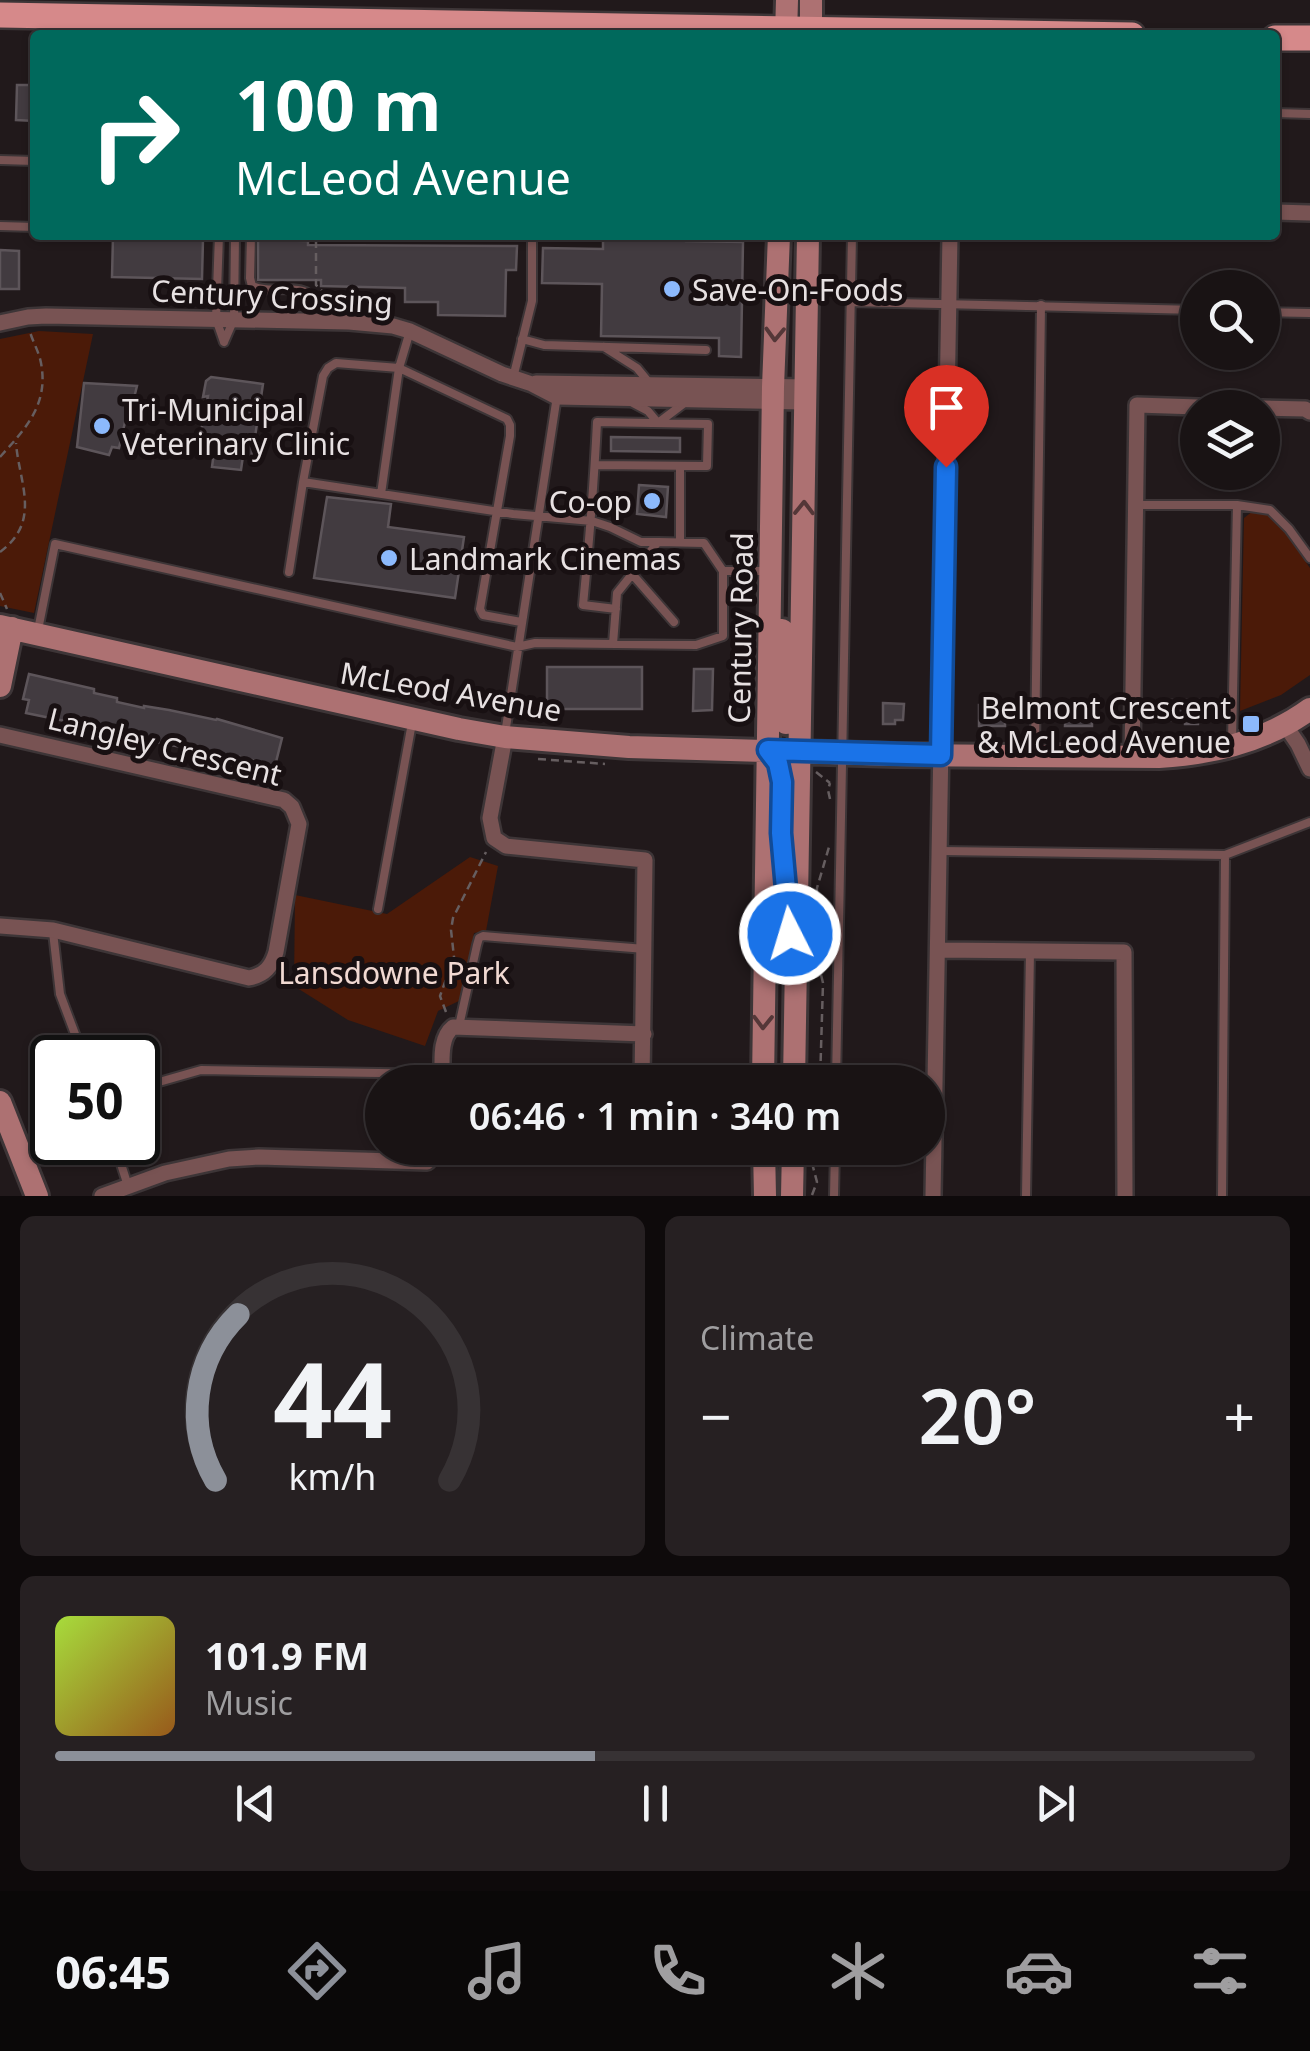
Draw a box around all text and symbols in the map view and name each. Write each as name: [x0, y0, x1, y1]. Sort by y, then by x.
text: 100 m: [235, 56, 442, 152]
icon: right: [70, 70, 200, 200]
text: McLeod Avenue: [235, 147, 571, 208]
street label: Century Crossing: [150, 269, 394, 323]
place label: Save-On-Foods: [692, 269, 903, 310]
map controls: [1180, 270, 1280, 490]
button: search: [1180, 270, 1280, 370]
marker: Save-On-Foods: [661, 278, 683, 300]
one-way arrow: [764, 326, 785, 342]
pin: [904, 365, 989, 468]
icon: arrive: [919, 380, 974, 435]
place label: Tri-Municipal Veterinary Clinic: [122, 389, 350, 464]
button: layers: [1180, 390, 1280, 490]
marker: Tri-Municipal Veterinary Clinic: [91, 415, 113, 437]
place label: Co-op: [549, 481, 632, 522]
marker: Co-op: [641, 490, 663, 512]
one-way arrow: [793, 500, 815, 516]
street label: Century Road: [718, 532, 762, 724]
place label: Landmark Cinemas: [409, 538, 681, 579]
marker: Landmark Cinemas: [378, 547, 400, 569]
street label: McLeod Avenue: [337, 651, 565, 731]
place label: Belmont Crescent & McLeod Avenue: [977, 687, 1231, 762]
street label: Langley Crescent: [44, 697, 286, 795]
marker: Belmont Crescent & McLeod Avenue: [1240, 713, 1262, 735]
position arrow: [738, 882, 842, 986]
park label: Lansdowne Park: [278, 952, 510, 993]
one-way arrow: [752, 1016, 774, 1031]
speed limit sign: 50: [30, 1035, 160, 1165]
text: 06:46 · 1 min · 340 m: [469, 1089, 841, 1141]
text: Climate: [700, 1316, 814, 1359]
text: 44: [273, 1327, 392, 1468]
text: 20°: [919, 1364, 1036, 1466]
text: −: [700, 1378, 731, 1453]
text: +: [1224, 1378, 1255, 1453]
text: km/h: [289, 1452, 376, 1500]
text: 101.9 FM: [205, 1629, 369, 1681]
text: Music: [205, 1681, 293, 1724]
icon: previous: [228, 1776, 283, 1831]
icon: pause: [628, 1776, 683, 1831]
icon: next: [1028, 1776, 1083, 1831]
icon: directions: [282, 1936, 352, 2006]
icon: music: [462, 1936, 532, 2006]
icon: phone: [643, 1936, 713, 2006]
icon: climate: [823, 1936, 893, 2006]
icon: car: [1004, 1936, 1074, 2006]
icon: filters: [1185, 1936, 1255, 2006]
text: 06:45: [55, 1941, 171, 2002]

